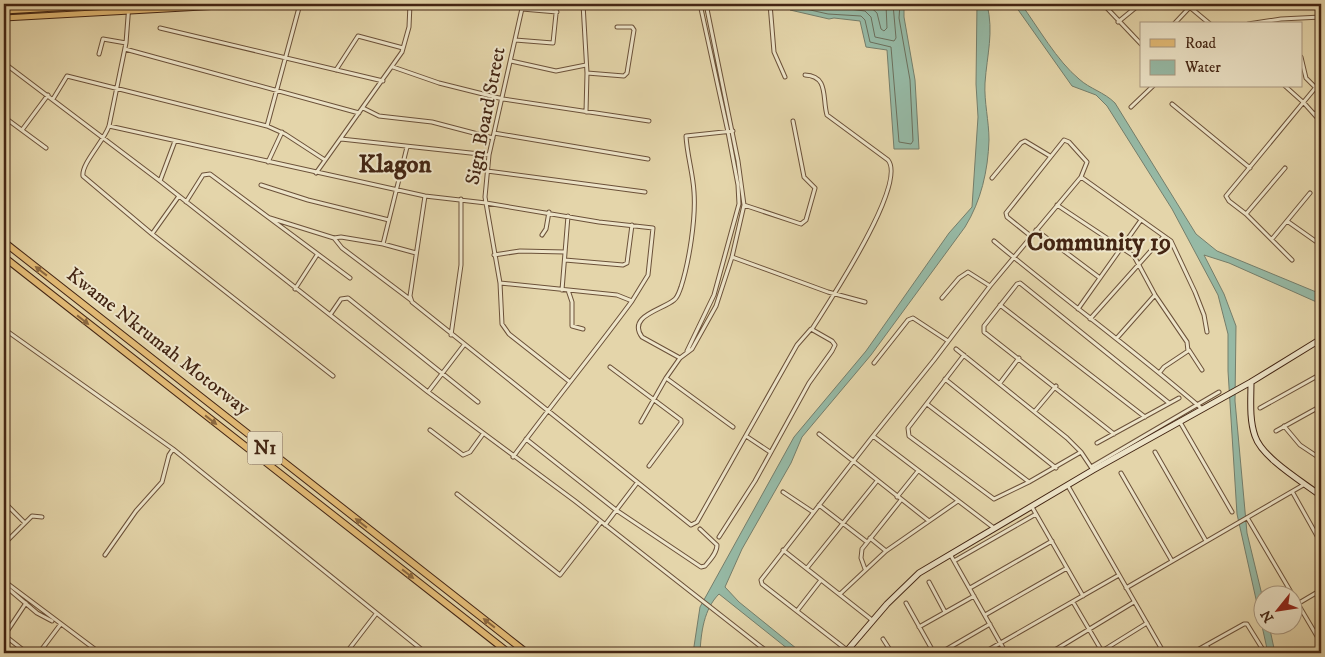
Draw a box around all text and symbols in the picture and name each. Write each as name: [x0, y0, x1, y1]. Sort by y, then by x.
legend: [1140, 22, 1302, 88]
text: Road: [1185, 34, 1217, 53]
street label: Sign Board Street: [460, 45, 512, 187]
text: Water: [1184, 58, 1221, 77]
district label: Klagon: [358, 149, 432, 180]
district label: Community 19: [1027, 227, 1171, 258]
street label: Kwame Nkrumah Motorway: [61, 263, 255, 422]
one-way arrow: [34, 266, 47, 276]
one-way arrow: [77, 314, 90, 325]
one-way arrow: [205, 414, 218, 425]
road number: N1: [248, 432, 282, 464]
one-way arrow: [355, 517, 368, 528]
one-way arrow: [401, 569, 415, 579]
north arrow: [1252, 584, 1302, 634]
text: N: [1257, 606, 1278, 625]
one-way arrow: [482, 618, 496, 628]

